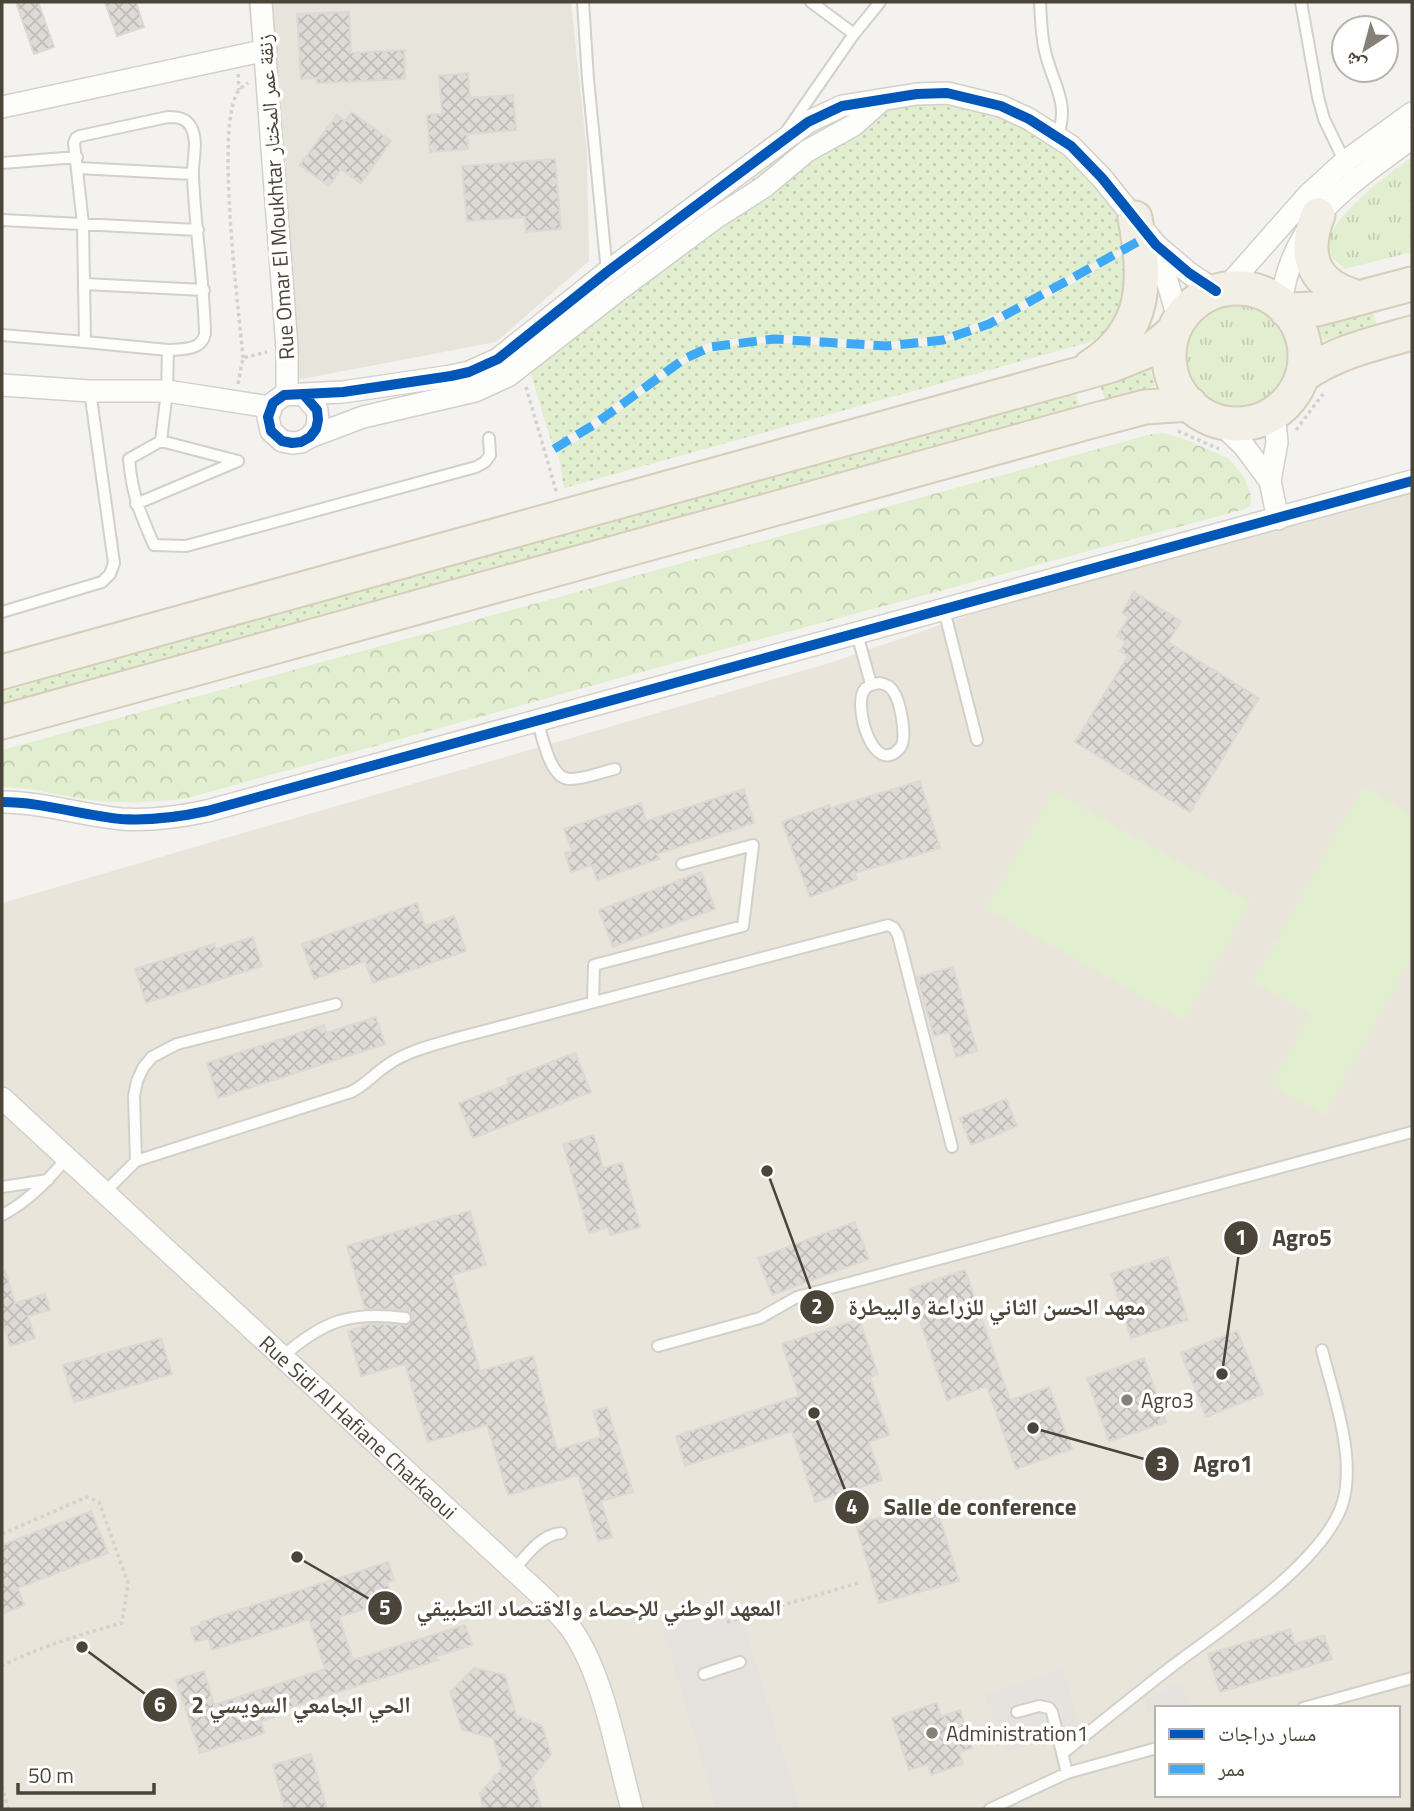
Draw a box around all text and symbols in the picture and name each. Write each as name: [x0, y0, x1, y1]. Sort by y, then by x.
north arrow: [1330, 14, 1400, 84]
street label: Rue Omar El Moukhtar زنقة عمر المختار: [248, 33, 302, 361]
text: ش: [1338, 45, 1371, 81]
callout: Agro5: [1223, 1216, 1346, 1260]
text: Agro5: [1272, 1220, 1332, 1255]
text: 1: [1235, 1221, 1247, 1253]
callout: معهد الحسن الثاني للزراعة والبيطرة: [800, 1285, 1160, 1329]
text: معهد الحسن الثاني للزراعة والبيطرة: [848, 1289, 1146, 1326]
text: 2: [811, 1290, 823, 1322]
street label: Rue Sidi Al Hafiane Charkaoui: [252, 1327, 464, 1526]
place label: Agro3: [1141, 1384, 1194, 1416]
marker: Agro3: [1119, 1392, 1135, 1408]
callout: Agro1: [1144, 1442, 1267, 1486]
text: Agro1: [1193, 1446, 1253, 1481]
text: 3: [1156, 1447, 1168, 1479]
callout: Salle de conference: [835, 1485, 1090, 1529]
text: Salle de conference: [884, 1489, 1076, 1524]
text: 4: [846, 1490, 858, 1522]
callout: المعهد الوطني للإحصاء والاقتصاد التطبيقي: [367, 1586, 796, 1630]
text: المعهد الوطني للإحصاء والاقتصاد التطبيقي: [416, 1590, 782, 1627]
text: 5: [379, 1591, 391, 1623]
callout: الحي الجامعي السويسي 2: [142, 1683, 425, 1727]
text: الحي الجامعي السويسي 2: [191, 1687, 411, 1724]
text: 6: [154, 1688, 166, 1720]
legend: [1155, 1706, 1400, 1797]
place label: Administration1: [946, 1717, 1089, 1749]
text: مسار دراجات: [1218, 1717, 1316, 1749]
marker: Administration1: [924, 1725, 940, 1741]
scale bar: [18, 1752, 154, 1796]
text: ممر: [1217, 1752, 1245, 1784]
text: 50 m: [28, 1759, 74, 1791]

